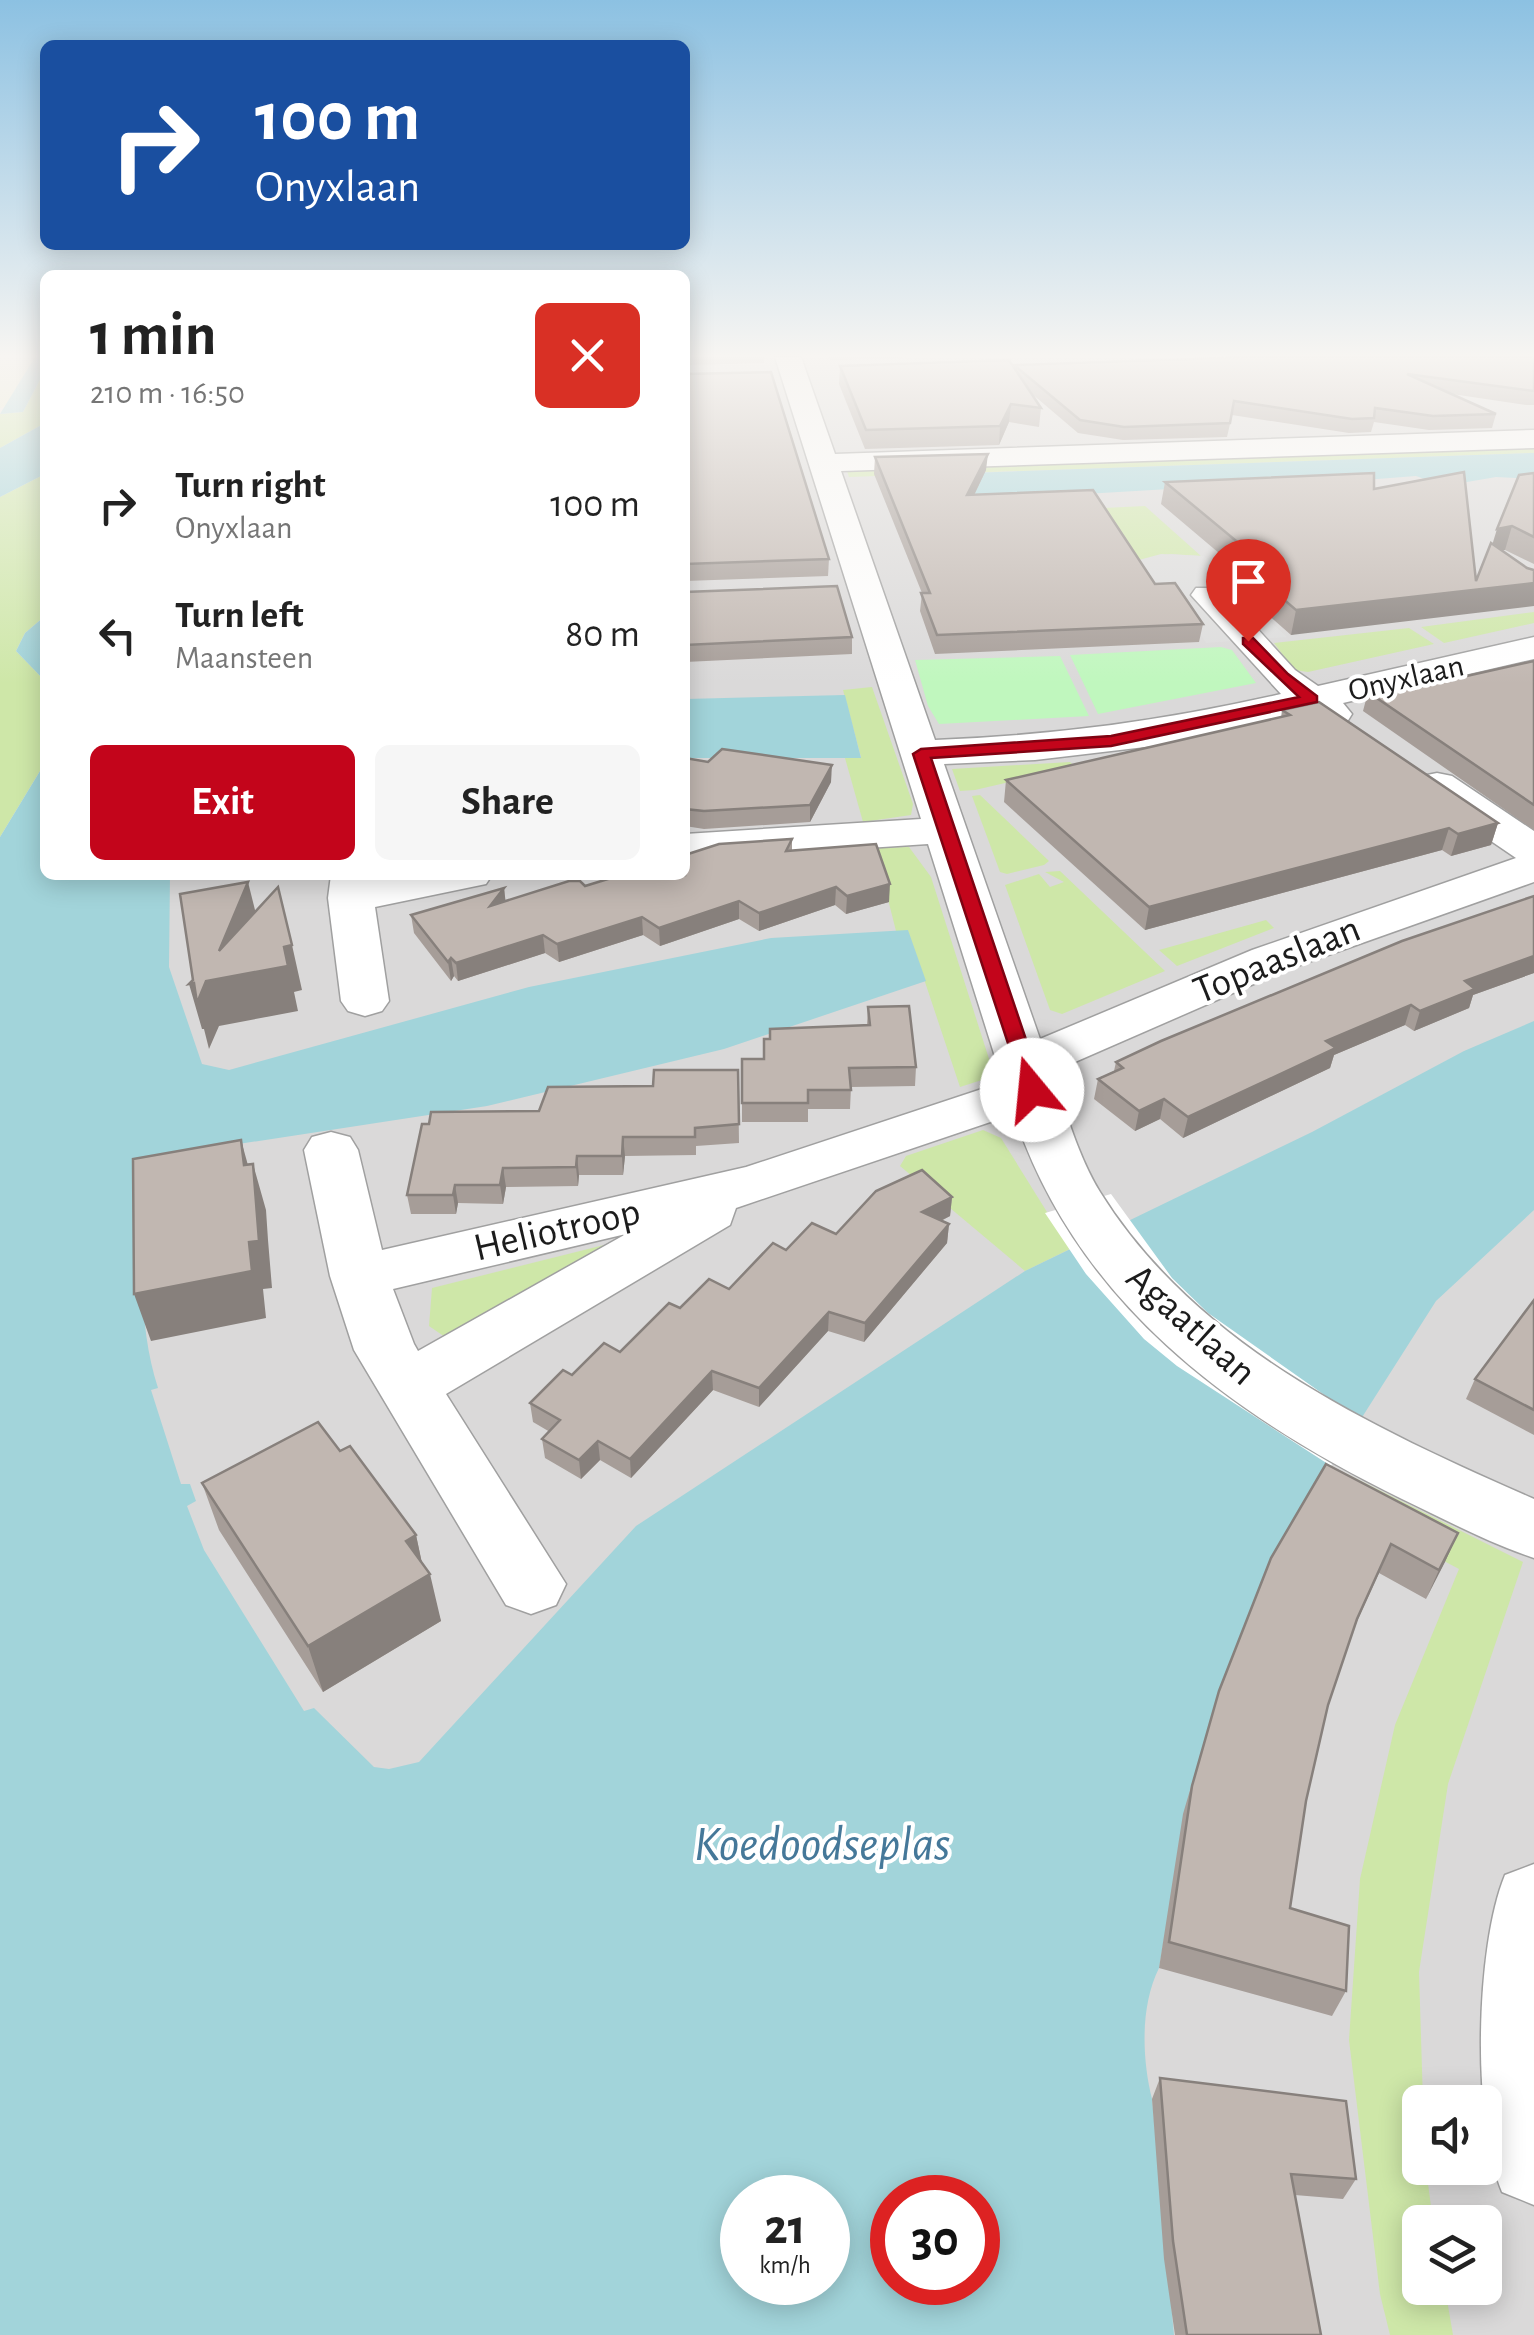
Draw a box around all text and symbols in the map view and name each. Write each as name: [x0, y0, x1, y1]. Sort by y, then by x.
icon: right: [90, 80, 220, 210]
text: 100 m: [255, 83, 420, 153]
text: Onyxlaan: [255, 165, 420, 210]
button: close: [535, 303, 640, 408]
text: 1 min: [90, 306, 216, 366]
text: 210 m · 16:50: [90, 377, 245, 409]
text: Turn right: [175, 467, 325, 505]
icon: right: [90, 478, 145, 533]
text: 100 m: [550, 486, 640, 524]
text: Onyxlaan: [175, 512, 292, 544]
pin: [1206, 539, 1291, 642]
icon: arrive: [1221, 554, 1276, 609]
text: Turn left: [175, 597, 303, 635]
icon: left: [90, 608, 145, 663]
text: 80 m: [565, 616, 640, 654]
text: Maansteen: [175, 642, 313, 674]
street label: Onyxlaan: [1345, 649, 1467, 707]
button: Exit: [90, 745, 355, 860]
button: Share: [375, 745, 640, 860]
street label: Topaaslaan: [1188, 909, 1366, 1011]
position arrow: [980, 1038, 1084, 1142]
street label: Heliotroop: [470, 1191, 644, 1269]
street label: Agaatlaan: [1119, 1257, 1263, 1393]
water label: Koedoodseplas: [694, 1820, 950, 1870]
map controls: [1402, 2085, 1502, 2305]
button: sound: [1402, 2085, 1502, 2185]
speed limit sign: 30: [870, 2175, 1000, 2305]
text: 21: [764, 2203, 806, 2253]
button: layers: [1402, 2205, 1502, 2305]
text: km/h: [759, 2253, 811, 2278]

